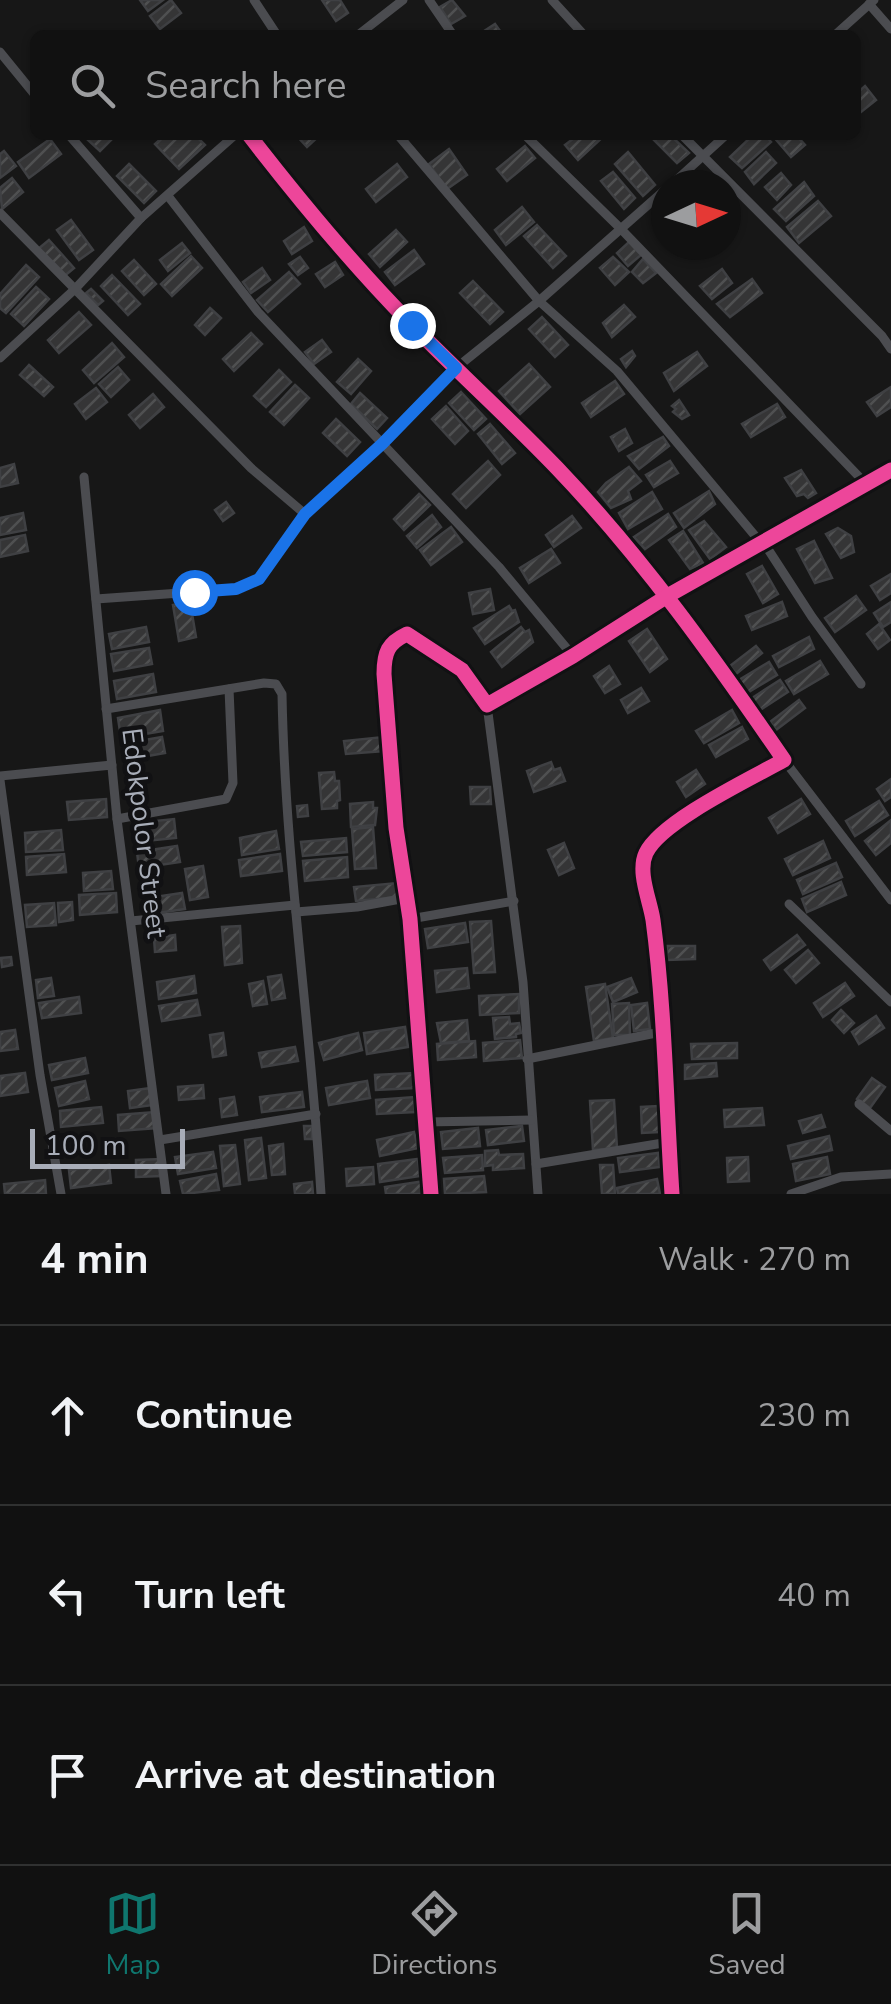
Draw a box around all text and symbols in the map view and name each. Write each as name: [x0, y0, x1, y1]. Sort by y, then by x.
search box: [30, 30, 861, 140]
icon: search: [65, 58, 120, 113]
text: Search here: [145, 60, 346, 111]
north arrow: [651, 170, 741, 260]
route end: [390, 303, 436, 349]
route start: [172, 570, 218, 616]
street label: Edokpolor Street: [112, 726, 176, 940]
scale bar: [30, 1124, 185, 1168]
text: 100 m: [45, 1127, 127, 1165]
text: 4 min: [40, 1231, 149, 1288]
text: Walk · 270 m: [658, 1238, 851, 1281]
icon: ahead: [40, 1388, 95, 1443]
text: Continue: [135, 1390, 293, 1441]
text: 230 m: [758, 1394, 851, 1437]
icon: left: [40, 1568, 95, 1623]
text: Turn left: [135, 1570, 285, 1621]
text: 40 m: [777, 1574, 851, 1617]
icon: arrive: [40, 1748, 95, 1803]
text: Arrive at destination: [135, 1750, 496, 1801]
tab: Map: [105, 1886, 160, 1984]
tab: Directions: [371, 1886, 497, 1984]
tab: Saved: [708, 1886, 786, 1984]

